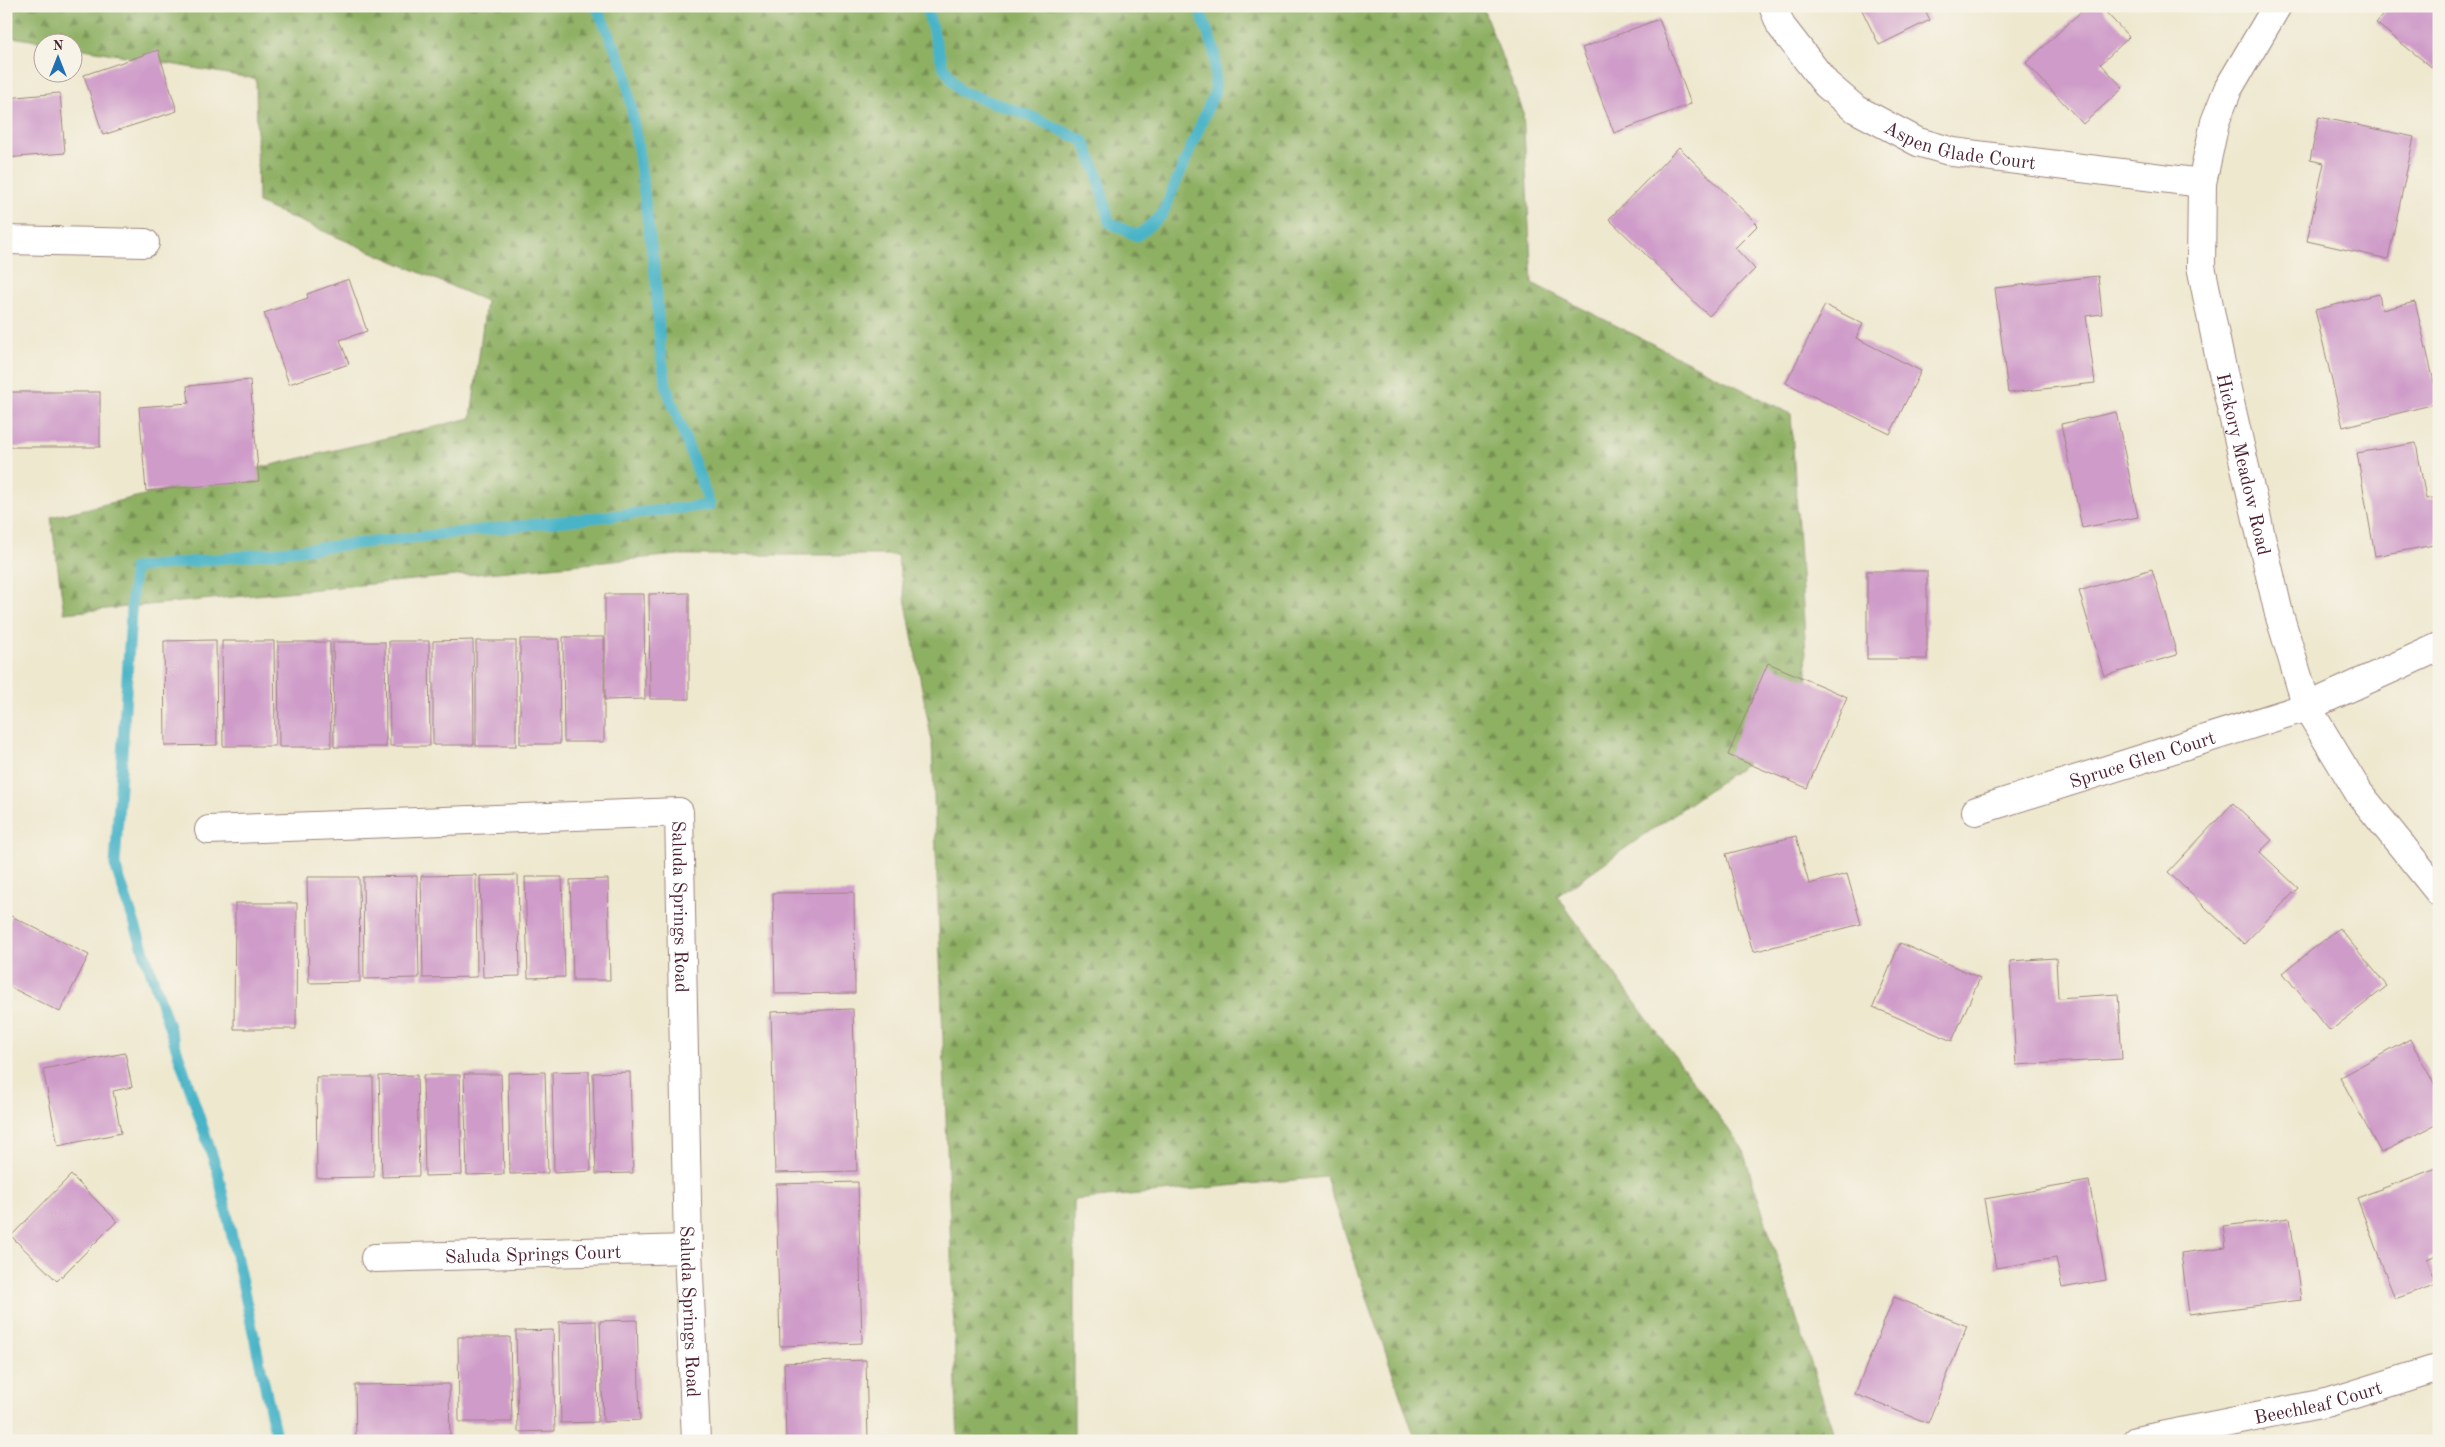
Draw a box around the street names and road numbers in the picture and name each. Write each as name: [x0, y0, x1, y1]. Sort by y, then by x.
street label: Aspen Glade Court: [1880, 119, 2037, 174]
street label: Hickory Meadow Road: [2212, 372, 2272, 558]
street label: Spruce Glen Court: [2067, 729, 2218, 793]
street label: Saluda Springs Road: [667, 820, 690, 993]
street label: Saluda Springs Road: [676, 1225, 701, 1398]
street label: Saluda Springs Court: [444, 1244, 622, 1268]
street label: Beechleaf Court: [2253, 1379, 2385, 1429]

